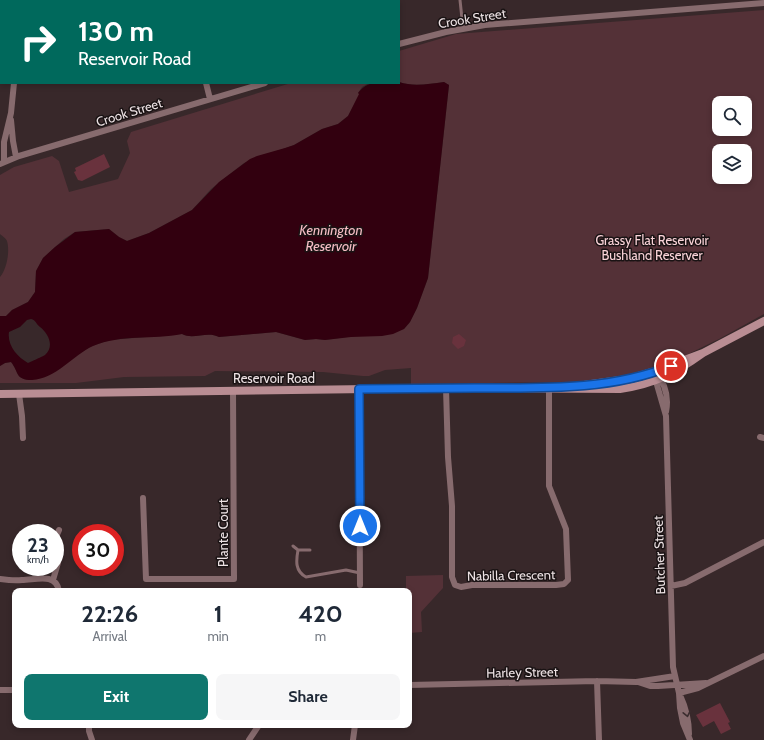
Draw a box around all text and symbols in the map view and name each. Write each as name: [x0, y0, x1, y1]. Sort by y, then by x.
street label: Crook Street: [437, 5, 508, 31]
text: 130 m: [78, 14, 154, 48]
icon: right: [12, 16, 64, 68]
text: Reservoir Road: [78, 48, 191, 70]
street label: Crook Street: [94, 94, 165, 130]
map controls: [712, 96, 752, 184]
button: search: [712, 96, 752, 136]
button: layers: [712, 144, 752, 184]
water label: Kennington Reservoir: [299, 221, 363, 255]
park label: Grassy Flat Reservoir Bushland Reserver: [595, 232, 709, 263]
pin: [654, 349, 688, 383]
icon: arrive: [660, 355, 682, 377]
street label: Reservoir Road: [233, 370, 315, 386]
street label: Plante Court: [215, 498, 231, 567]
position arrow: [339, 505, 381, 547]
street label: Butcher Street: [650, 515, 668, 595]
speed limit sign: 30: [72, 524, 124, 576]
text: 23: [27, 533, 49, 557]
text: km/h: [27, 553, 49, 566]
street label: Nabilla Crescent: [467, 566, 556, 584]
text: 22:26: [81, 599, 138, 628]
text: 1: [214, 599, 223, 628]
text: 420: [298, 599, 343, 628]
text: Arrival: [92, 628, 127, 644]
text: min: [207, 628, 229, 644]
text: m: [315, 628, 326, 644]
street label: Harley Street: [486, 663, 559, 681]
button: Exit: [24, 674, 208, 720]
button: Share: [216, 674, 400, 720]
one-way arrow: [683, 711, 691, 718]

